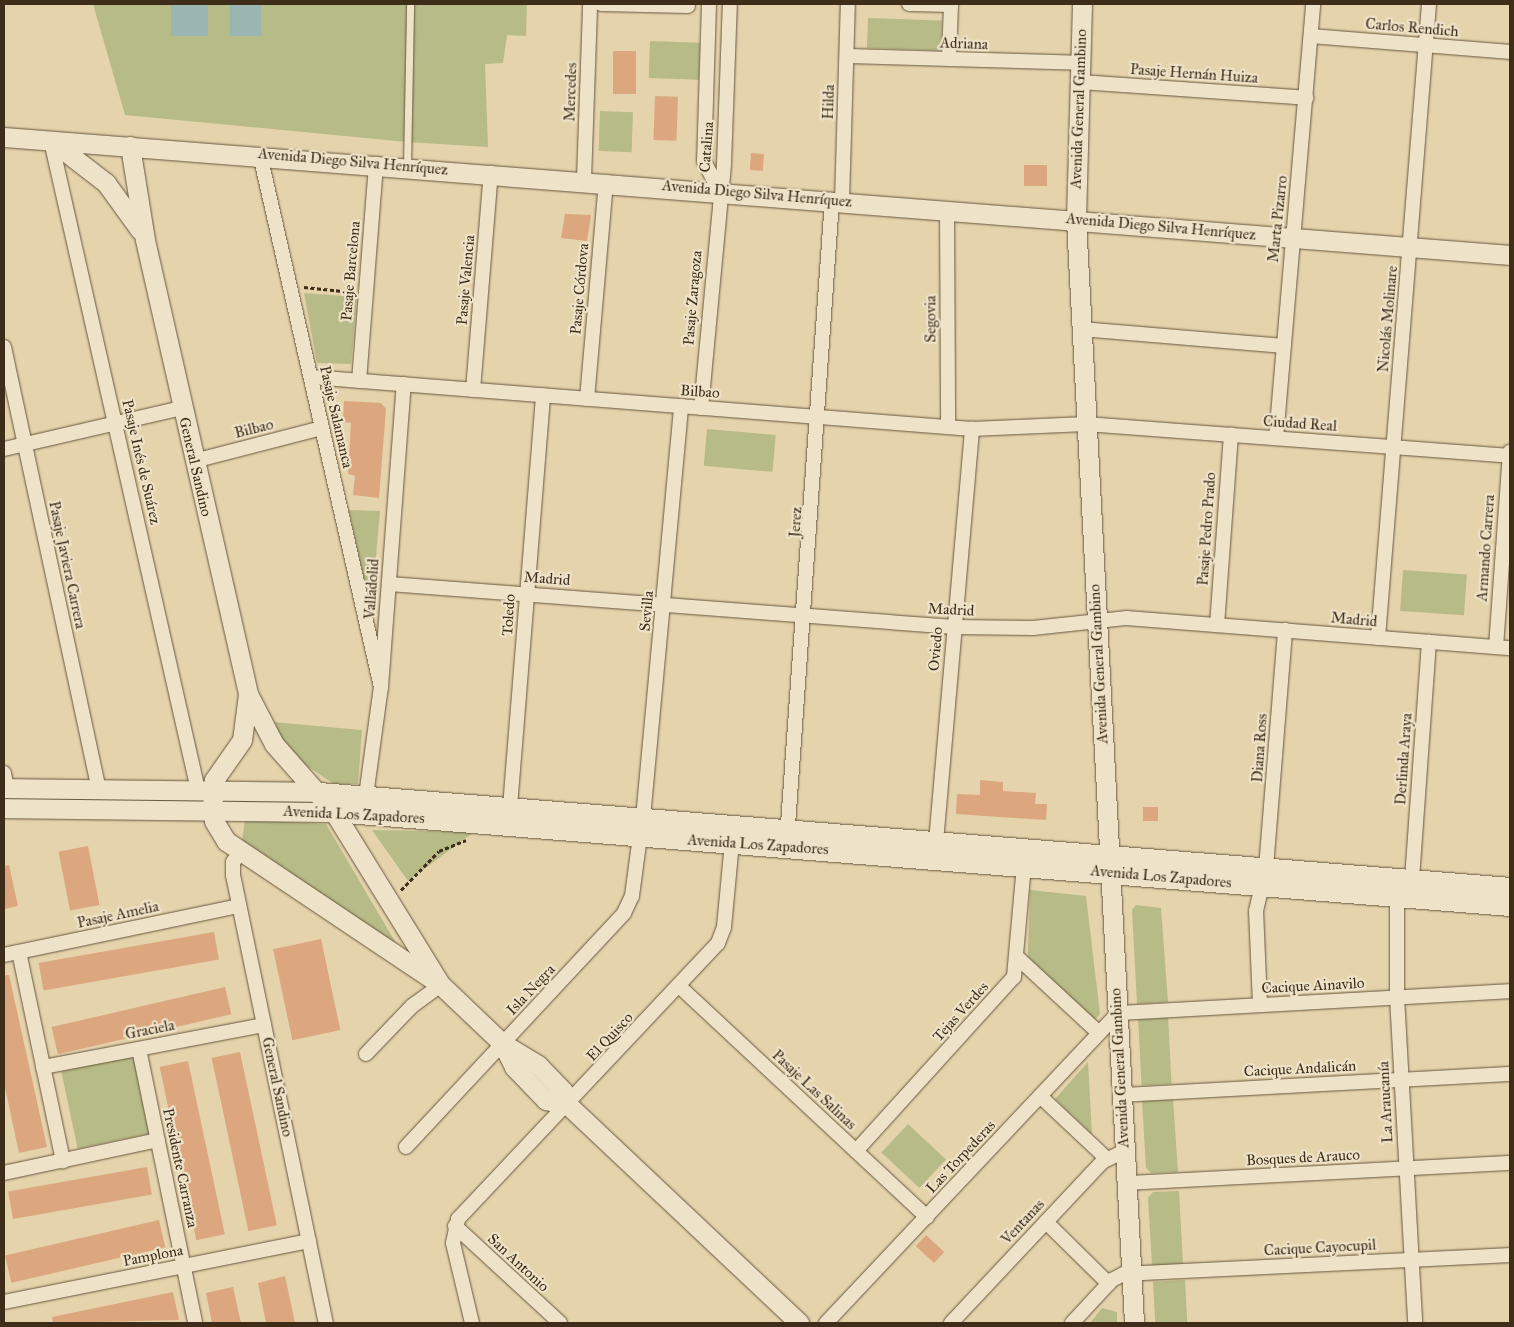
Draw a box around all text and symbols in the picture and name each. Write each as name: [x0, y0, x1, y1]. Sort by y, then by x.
street label: Carlos Rendich: [1365, 15, 1459, 41]
street label: Avenida General Gambino: [1067, 29, 1091, 189]
street label: Adriana: [940, 34, 988, 54]
street label: Pasaje Hernán Huiza: [1129, 61, 1259, 87]
street label: Mercedes: [561, 62, 581, 122]
street label: Hilda: [819, 84, 839, 120]
street label: Catalina: [696, 121, 718, 173]
street label: Avenida Diego Silva Henríquez: [257, 145, 449, 179]
street label: Marta Pizarro: [1264, 175, 1292, 263]
street label: Avenida Diego Silva Henríquez: [661, 177, 853, 211]
street label: Avenida Diego Silva Henríquez: [1065, 210, 1257, 244]
street label: Pasaje Barcelona: [338, 220, 364, 322]
street label: Pasaje Valencia: [453, 234, 479, 326]
street label: Pasaje Córdova: [567, 243, 593, 335]
street label: Pasaje Zaragoza: [680, 250, 706, 346]
street label: Nicolás Molinare: [1374, 265, 1402, 373]
street label: Segovia: [922, 295, 940, 343]
street label: Pasaje Salamanca: [315, 364, 357, 470]
street label: Bilbao: [680, 382, 720, 402]
street label: Pasaje Inés de Suárez: [118, 398, 164, 526]
street label: Ciudad Real: [1262, 412, 1338, 436]
street label: General Sandino: [175, 416, 215, 518]
street label: Bilbao: [233, 416, 275, 442]
street label: Pasaje Pedro Prado: [1194, 472, 1220, 586]
street label: Armando Carrera: [1473, 494, 1499, 602]
street label: Pasaje Javiera Carrera: [45, 499, 89, 631]
street label: Jerez: [786, 506, 806, 538]
street label: Valladolid: [361, 558, 383, 620]
street label: Madrid: [523, 568, 571, 590]
street label: Avenida General Gambino: [1086, 584, 1112, 744]
street label: Sevilla: [636, 590, 658, 632]
street label: Toledo: [499, 593, 519, 637]
street label: Madrid: [927, 600, 975, 620]
street label: Madrid: [1330, 609, 1378, 631]
street label: Oviedo: [925, 626, 947, 672]
street label: Derlinda Araya: [1392, 712, 1416, 806]
street label: Diana Ross: [1249, 713, 1271, 783]
street label: Avenida Los Zapadores: [283, 802, 425, 828]
street label: Avenida Los Zapadores: [687, 831, 829, 859]
street label: Avenida Los Zapadores: [1090, 862, 1232, 892]
street label: Pasaje Amelia: [76, 898, 160, 932]
street label: Isla Negra: [503, 961, 559, 1019]
street label: Cacique Ainavilo: [1261, 974, 1365, 998]
street label: Tejas Verdes: [929, 978, 993, 1046]
street label: Avenida General Gambino: [1107, 988, 1133, 1148]
street label: El Quisco: [583, 1009, 637, 1065]
street label: Graciela: [124, 1016, 176, 1044]
street label: General Sandino: [258, 1036, 296, 1138]
street label: Pasaje Las Salinas: [768, 1046, 860, 1134]
street label: Cacique Andalicán: [1243, 1057, 1357, 1081]
street label: La Araucanía: [1375, 1061, 1397, 1143]
street label: Presidente Carranza: [159, 1106, 201, 1230]
street label: Las Torpederas: [923, 1117, 999, 1197]
street label: Bosques de Arauco: [1245, 1146, 1361, 1170]
street label: Ventanas: [998, 1196, 1048, 1248]
street label: San Antonio: [484, 1230, 552, 1296]
street label: Cacique Cayocupil: [1263, 1236, 1377, 1260]
street label: Pamplona: [121, 1241, 185, 1271]

